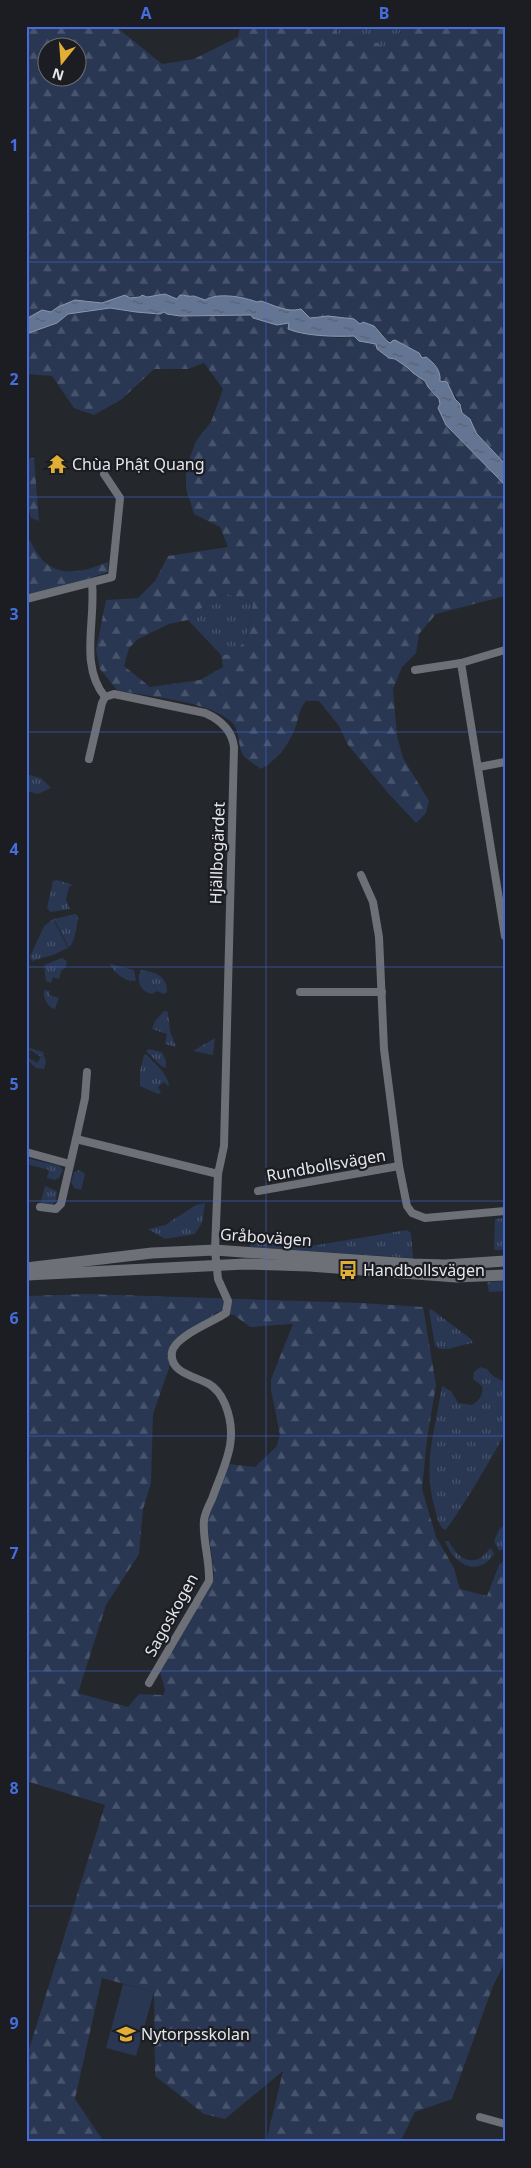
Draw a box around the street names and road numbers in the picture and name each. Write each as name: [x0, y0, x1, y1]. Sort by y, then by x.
street label: Hjällbogärdet: [204, 801, 230, 905]
street label: Rundbollsvägen: [265, 1144, 387, 1186]
street label: Gråbovägen: [219, 1223, 313, 1251]
street label: Sagoskogen: [139, 1569, 203, 1661]

